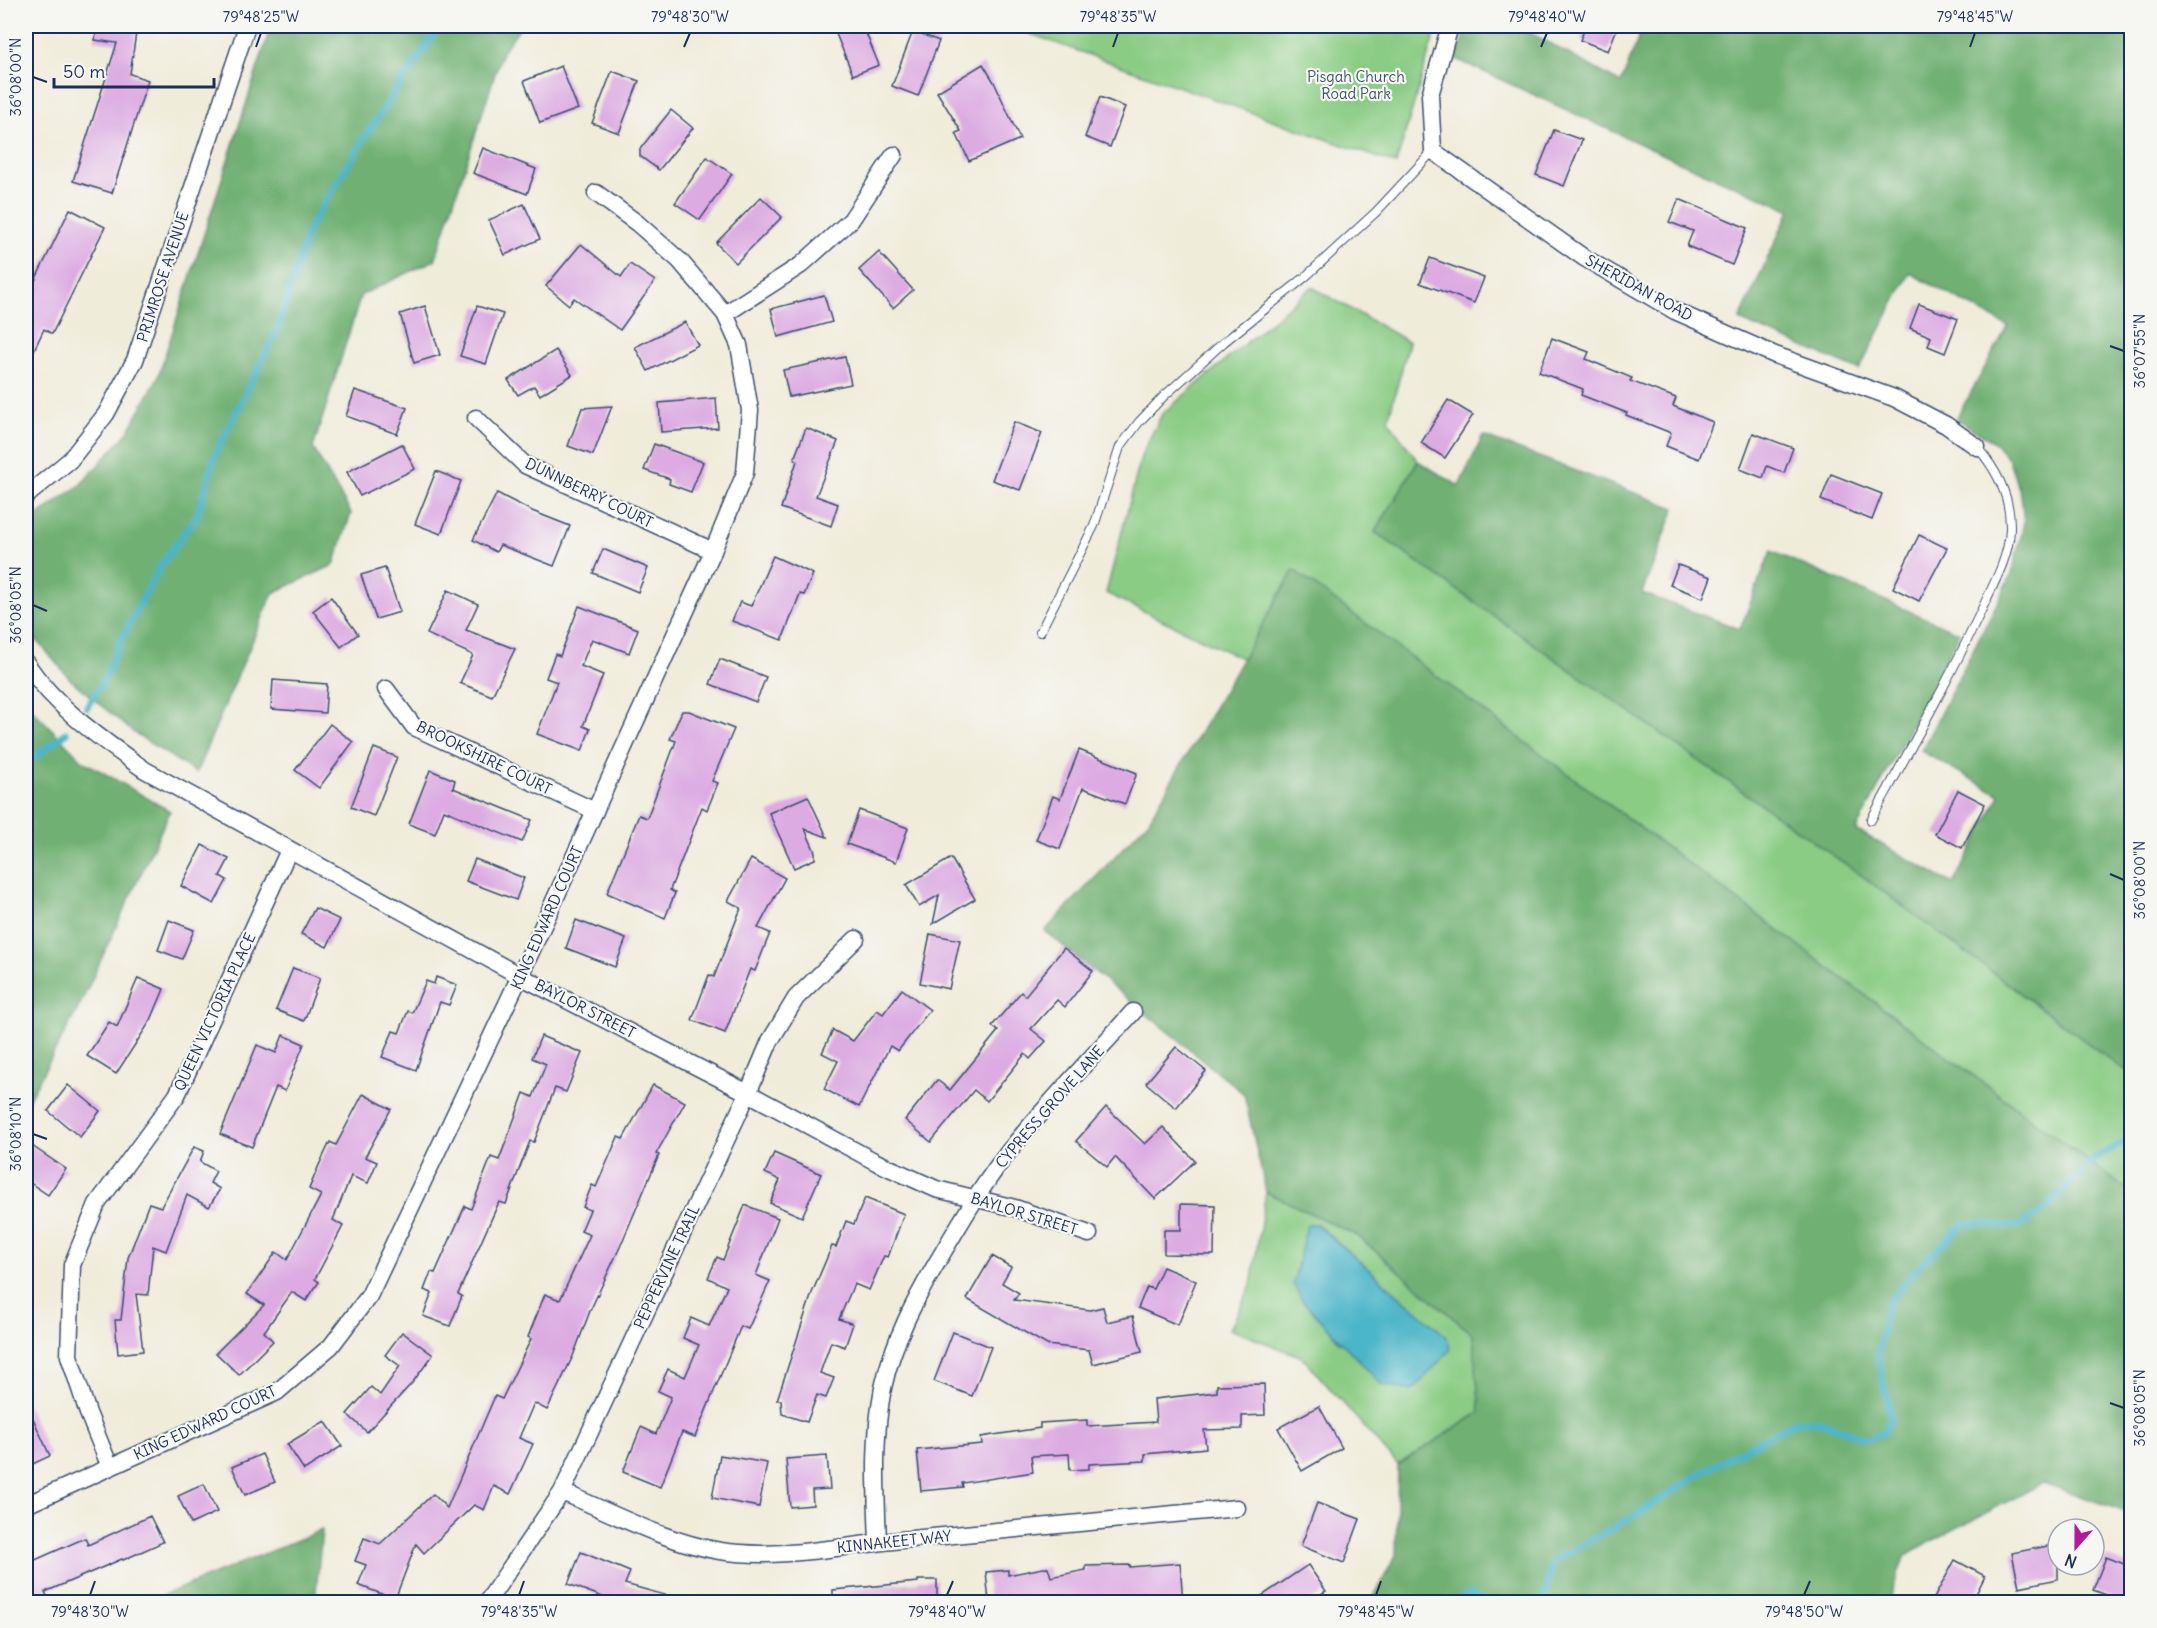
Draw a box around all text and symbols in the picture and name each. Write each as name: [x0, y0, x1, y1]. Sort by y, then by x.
text: 79°48'25"W: [223, 7, 300, 26]
text: 79°48'30"W: [651, 7, 729, 26]
text: 79°48'35"W: [1080, 7, 1157, 26]
text: 79°48'40"W: [1508, 7, 1586, 26]
text: 79°48'45"W: [1937, 7, 2014, 26]
text: 36°08'00"N: [6, 38, 25, 116]
scale bar: [54, 51, 214, 89]
text: 50 m: [63, 60, 105, 83]
park label: Pisgah Church Road Park: [1307, 67, 1405, 103]
street label: PRIMROSE AVENUE: [132, 209, 193, 344]
street label: SHERIDAN ROAD: [1582, 250, 1696, 325]
text: 36°07'55"N: [2130, 314, 2149, 388]
street label: DUNNBERRY COURT: [522, 453, 656, 532]
text: 36°08'05"N: [6, 566, 25, 644]
street label: BROOKSHIRE COURT: [414, 717, 555, 799]
text: 36°08'00"N: [2130, 841, 2149, 919]
street label: KING EDWARD COURT: [506, 843, 587, 992]
street label: QUEEN VICTORIA PLACE: [170, 930, 260, 1094]
street label: BAYLOR STREET: [532, 975, 639, 1042]
street label: CYPRESS GROVE LANE: [991, 1041, 1108, 1172]
text: 36°08'10"N: [6, 1097, 25, 1171]
street label: BAYLOR STREET: [969, 1188, 1080, 1239]
street label: PEPPERVINE TRAIL: [629, 1202, 704, 1332]
text: 36°08'05"N: [2130, 1369, 2149, 1447]
street label: KING EDWARD COURT: [130, 1381, 279, 1464]
north arrow: [2046, 1517, 2106, 1577]
street label: KINNAKEET WAY: [836, 1526, 953, 1557]
text: N: [2062, 1550, 2079, 1572]
text: 79°48'30"W: [51, 1602, 129, 1621]
text: 79°48'35"W: [481, 1602, 558, 1621]
text: 79°48'40"W: [908, 1602, 986, 1621]
text: 79°48'45"W: [1338, 1602, 1415, 1621]
text: 79°48'50"W: [1765, 1602, 1843, 1621]

